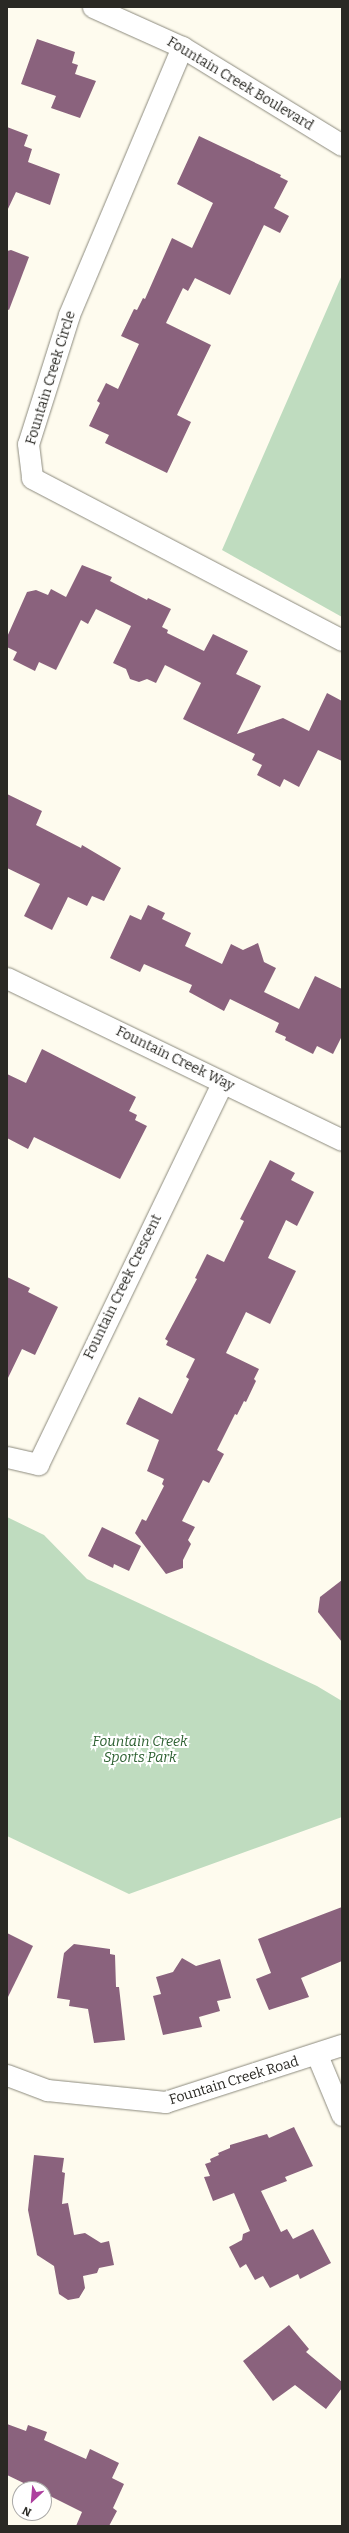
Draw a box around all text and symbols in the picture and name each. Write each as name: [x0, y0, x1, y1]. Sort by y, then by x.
street label: Fountain Creek Boulevard: [164, 34, 316, 134]
street label: Fountain Creek Circle: [23, 309, 79, 447]
street label: Fountain Creek Way: [113, 1023, 237, 1095]
street label: Fountain Creek Crescent: [81, 1212, 165, 1362]
park label: Fountain Creek Sports Park: [92, 1734, 188, 1766]
street label: Fountain Creek Road: [167, 2053, 301, 2109]
north arrow: [12, 2481, 52, 2521]
text: N: [20, 2504, 34, 2519]

